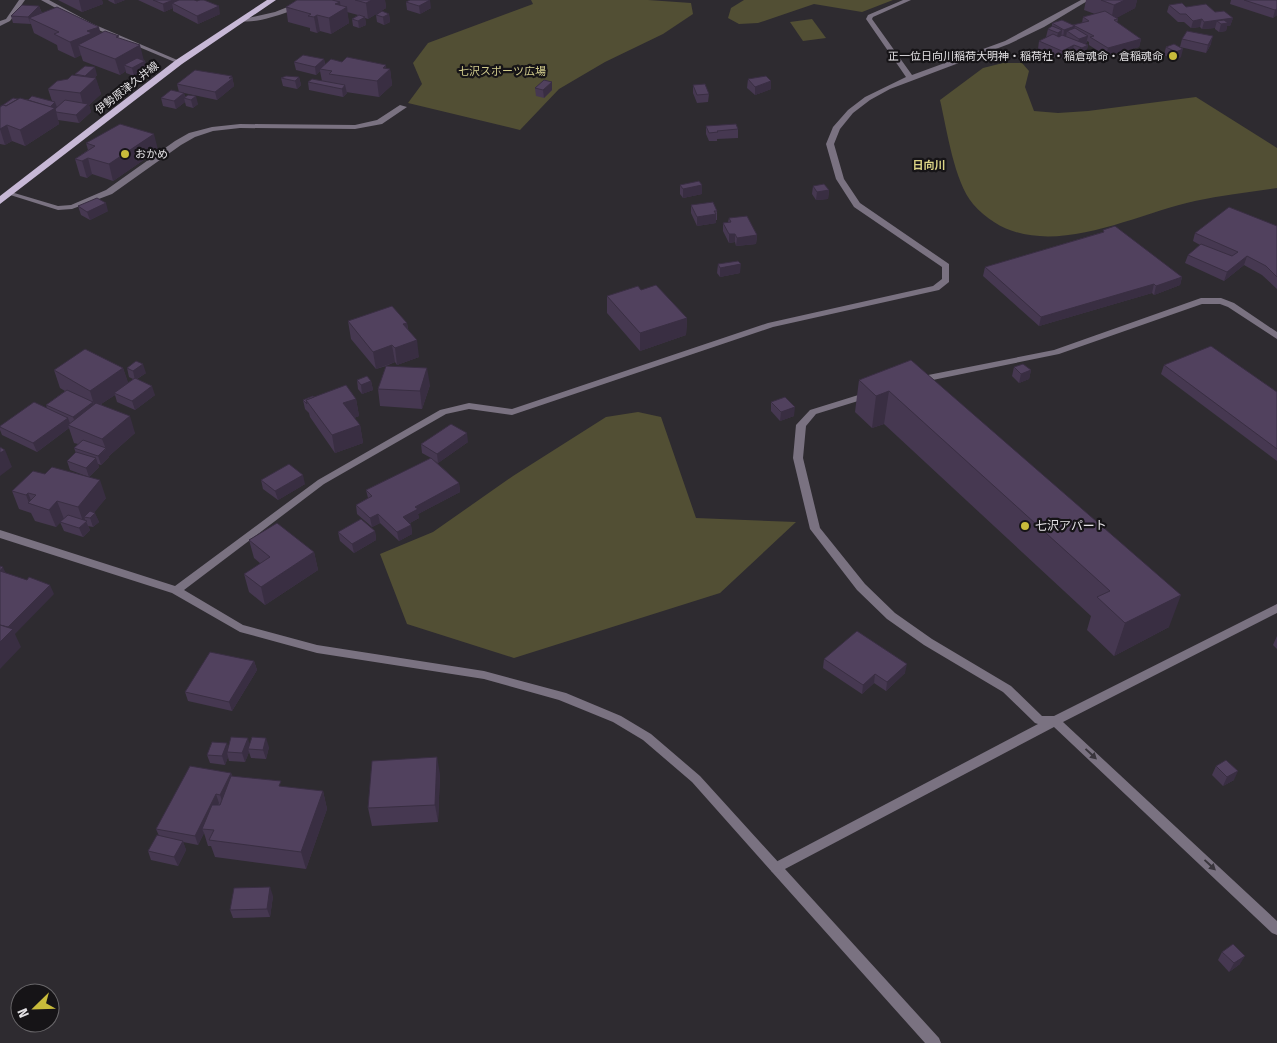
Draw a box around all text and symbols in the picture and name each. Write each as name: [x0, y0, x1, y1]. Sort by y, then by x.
place label: 正一位日向川稲荷大明神・稲荷社・稲倉魂命・倉稲魂命: [888, 50, 1163, 63]
marker: 正一位日向川稲荷大明神・稲荷社・稲倉魂命・倉稲魂命: [1167, 50, 1179, 62]
street label: 伊勢原津久井線: [93, 59, 161, 117]
park label: 七沢スポーツ広場: [458, 65, 546, 78]
marker: おかめ: [119, 148, 131, 160]
place label: おかめ: [135, 148, 168, 161]
district label: 日向川: [913, 159, 946, 172]
place label: 七沢アパート: [1035, 519, 1107, 533]
marker: 七沢アパート: [1019, 520, 1031, 532]
one-way arrow: [1085, 748, 1097, 760]
one-way arrow: [1204, 859, 1216, 871]
north arrow: [10, 983, 60, 1033]
text: N: [14, 1006, 33, 1020]

